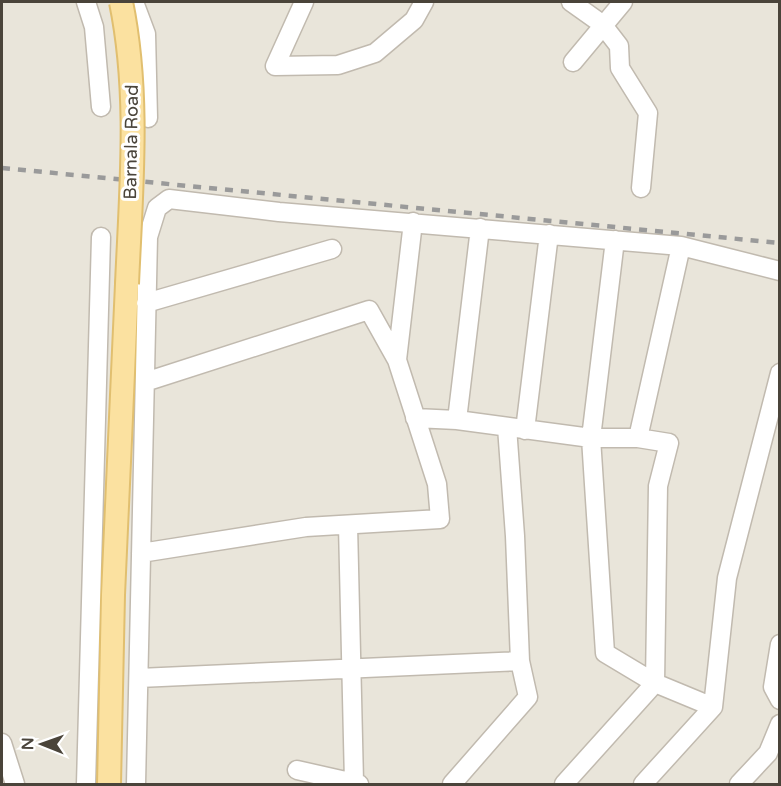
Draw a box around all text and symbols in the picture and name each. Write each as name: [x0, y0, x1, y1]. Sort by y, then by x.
street label: Barnala Road: [119, 84, 143, 200]
north arrow: [12, 714, 72, 774]
text: N: [18, 737, 38, 750]

